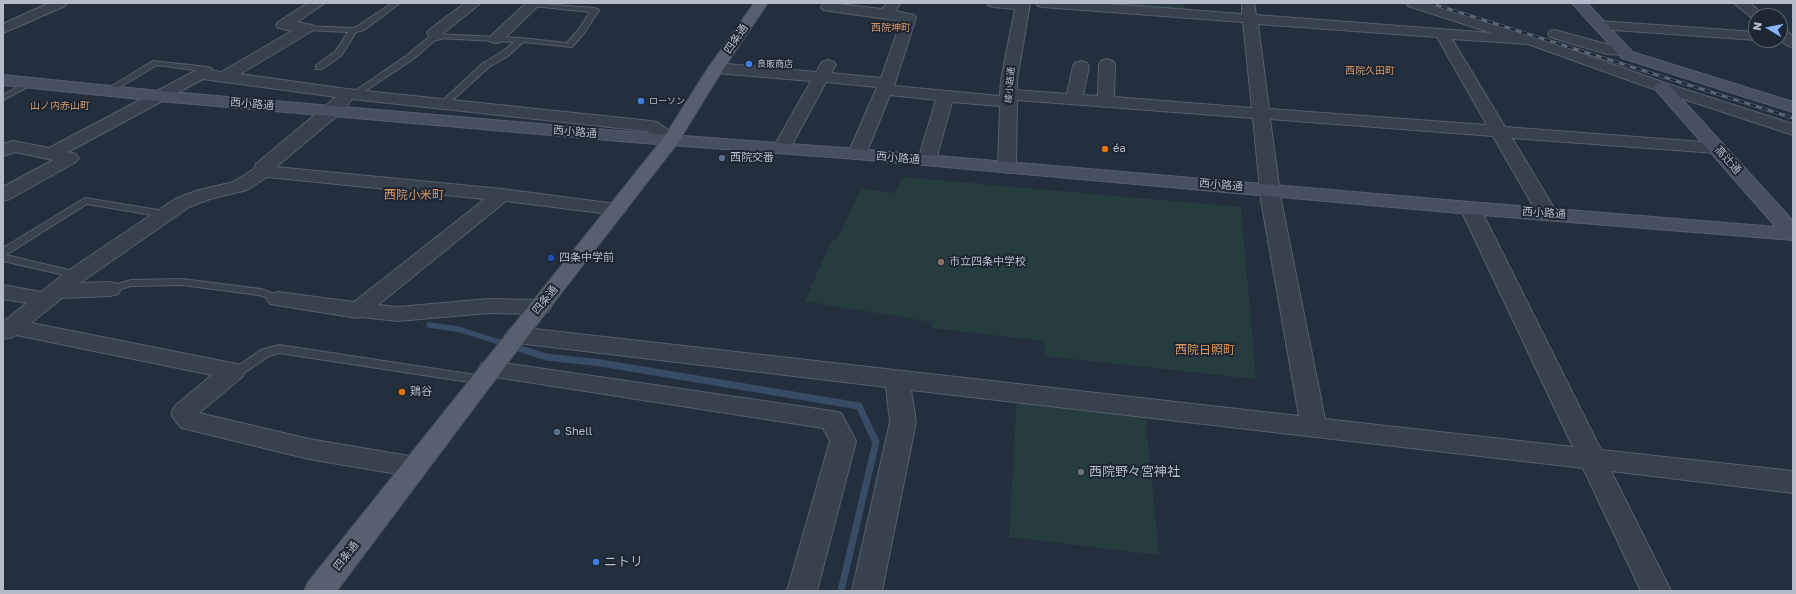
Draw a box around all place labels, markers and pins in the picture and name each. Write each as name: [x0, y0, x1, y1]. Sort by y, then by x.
marker: 良販商店: [744, 59, 754, 69]
place label: 良販商店: [757, 59, 793, 69]
marker: ローソン: [636, 96, 646, 106]
place label: ローソン: [649, 96, 685, 106]
place label: éa: [1113, 142, 1126, 156]
marker: éa: [1100, 144, 1110, 154]
place label: 西院交番: [730, 151, 774, 165]
marker: 西院交番: [717, 153, 727, 163]
place label: 四条中学前: [559, 251, 614, 265]
marker: 四条中学前: [546, 253, 556, 263]
place label: 市立四条中学校: [949, 255, 1026, 269]
marker: 市立四条中学校: [936, 257, 946, 267]
place label: 鶏谷: [410, 385, 432, 399]
marker: 鶏谷: [397, 387, 407, 397]
place label: Shell: [565, 425, 592, 439]
marker: Shell: [552, 427, 562, 437]
place label: 西院野々宮神社: [1089, 464, 1180, 480]
marker: 西院野々宮神社: [1076, 467, 1086, 477]
place label: ニトリ: [604, 554, 643, 570]
marker: ニトリ: [591, 557, 601, 567]

